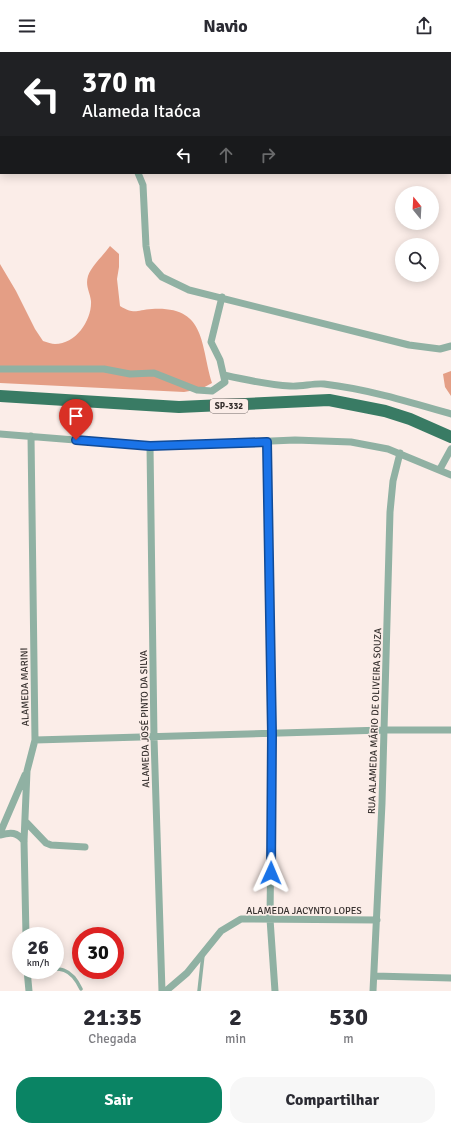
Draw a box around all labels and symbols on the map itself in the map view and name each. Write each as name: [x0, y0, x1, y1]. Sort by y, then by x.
north arrow: [395, 186, 439, 230]
pin: [59, 399, 93, 440]
road number: SP-332: [210, 399, 248, 413]
street label: RUA ALAMEDA MÁRIO DE OLIVEIRA SOUZA: [365, 628, 384, 814]
street label: ALAMEDA MARINI: [18, 648, 32, 726]
street label: ALAMEDA JOSÉ PINTO DA SILVA: [137, 650, 152, 788]
position arrow: [250, 852, 292, 894]
street label: ALAMEDA JACYNTO LOPES: [246, 905, 362, 917]
speed limit sign: 30: [72, 927, 124, 979]

